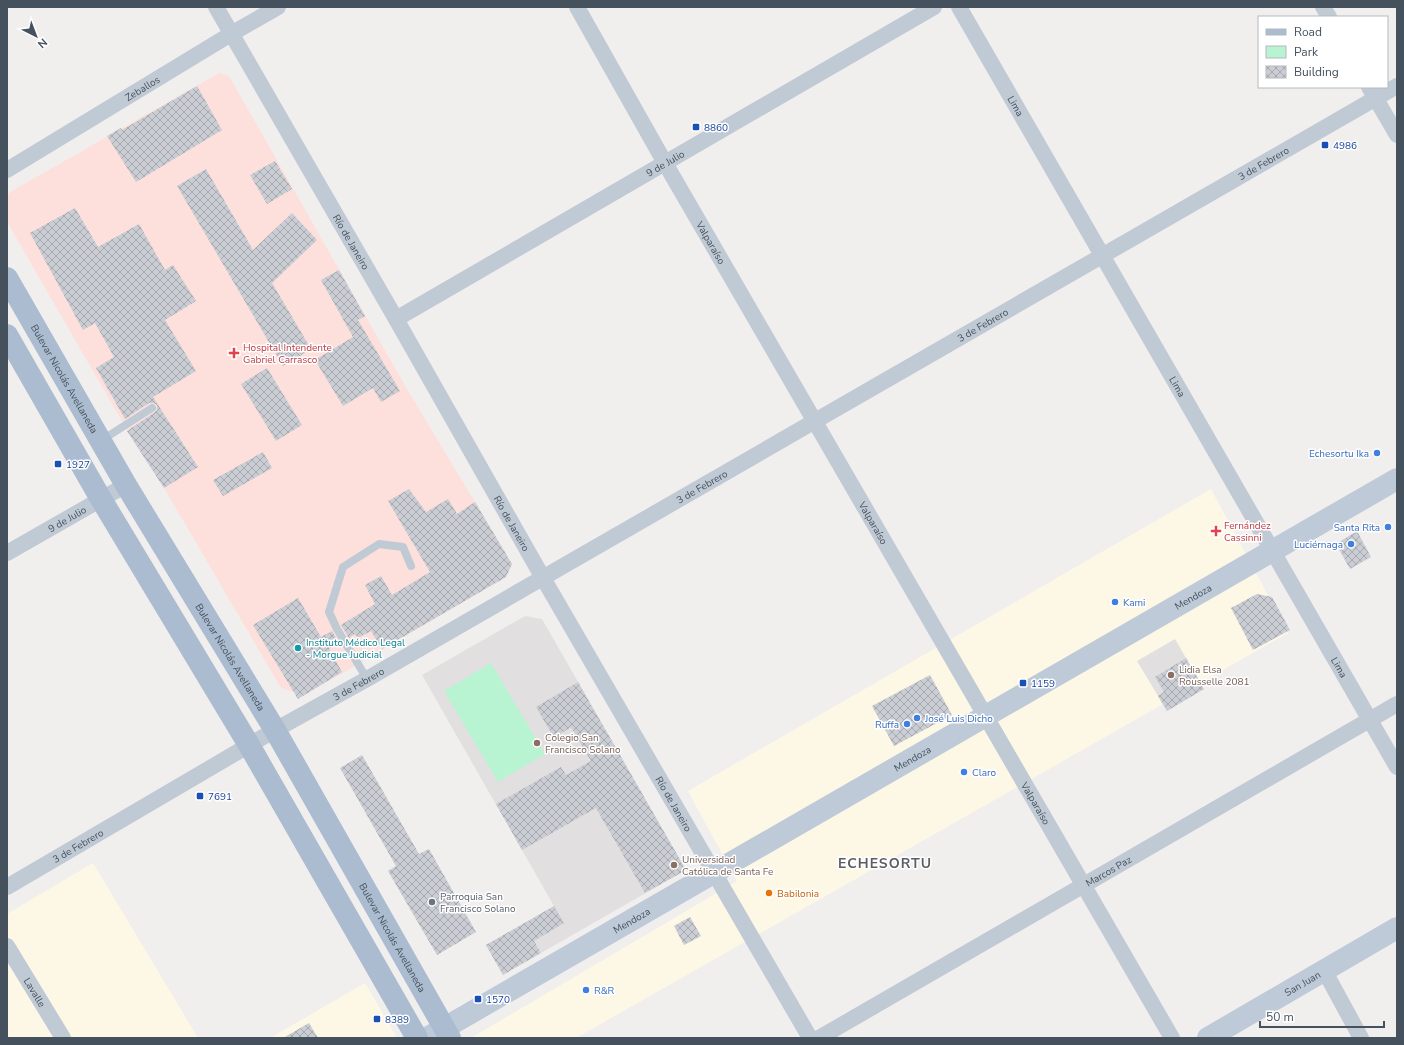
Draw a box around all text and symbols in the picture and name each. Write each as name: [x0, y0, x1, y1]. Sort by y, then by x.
north arrow: [16, 16, 56, 56]
legend: [1258, 16, 1388, 88]
text: Road: [1294, 24, 1322, 40]
text: N: [34, 35, 50, 51]
text: Park: [1294, 44, 1319, 60]
text: Building: [1294, 64, 1339, 80]
street label: Zeballos: [122, 73, 163, 105]
street label: Lima: [1004, 93, 1027, 119]
place label: 8860: [704, 121, 728, 135]
marker: 8860: [691, 122, 701, 132]
place label: 4986: [1333, 139, 1357, 153]
marker: 4986: [1320, 140, 1330, 150]
street label: 3 de Febrero: [1236, 143, 1292, 184]
street label: 9 de Julio: [644, 147, 688, 180]
street label: Río de Janeiro: [329, 212, 372, 273]
street label: Valparaíso: [692, 218, 728, 267]
street label: 3 de Febrero: [955, 305, 1011, 346]
street label: Bulevar Nicolás Avellaneda: [27, 322, 101, 436]
place label: Hospital Intendente Gabriel Carrasco: [243, 341, 332, 367]
marker: Hospital Intendente Gabriel Carrasco: [228, 347, 240, 359]
street label: Lima: [1165, 374, 1188, 400]
place label: Echesortu Ika: [1309, 447, 1369, 461]
marker: Echesortu Ika: [1372, 448, 1382, 458]
place label: 1927: [66, 458, 90, 472]
marker: 1927: [53, 459, 63, 469]
street label: 3 de Febrero: [674, 467, 731, 507]
street label: Río de Janeiro: [490, 493, 533, 554]
street label: Valparaíso: [854, 499, 891, 548]
street label: 9 de Julio: [46, 503, 90, 536]
place label: Fernández Cassinni: [1224, 519, 1271, 545]
place label: Santa Rita: [1334, 521, 1380, 535]
marker: Santa Rita: [1383, 522, 1393, 532]
marker: Fernández Cassinni: [1211, 526, 1221, 536]
place label: Luciérnaga: [1294, 538, 1343, 552]
marker: Luciérnaga: [1346, 539, 1356, 549]
street label: Mendoza: [1172, 581, 1215, 614]
place label: Kami: [1123, 596, 1145, 610]
marker: Kami: [1110, 597, 1120, 607]
street label: Bulevar Nicolás Avellaneda: [192, 601, 268, 714]
place label: Instituto Médico Legal - Morgue Judicial: [306, 636, 405, 662]
marker: Instituto Médico Legal - Morgue Judicial: [293, 643, 303, 653]
street label: Lima: [1327, 655, 1350, 681]
place label: Lidia Elsa Rousselle 2081: [1179, 663, 1249, 689]
street label: 3 de Febrero: [331, 664, 387, 705]
marker: Lidia Elsa Rousselle 2081: [1166, 670, 1176, 680]
place label: 1159: [1031, 677, 1055, 691]
marker: 1159: [1018, 678, 1028, 688]
place label: José Luis Dicho: [924, 712, 993, 726]
marker: José Luis Dicho: [912, 713, 922, 723]
place label: Ruffa: [875, 718, 899, 732]
marker: Ruffa: [902, 719, 912, 729]
place label: Colegio San Francisco Solano: [545, 731, 621, 757]
marker: Colegio San Francisco Solano: [532, 738, 542, 748]
street label: Mendoza: [892, 743, 934, 776]
place label: Claro: [972, 766, 997, 780]
marker: Claro: [959, 767, 969, 777]
street label: Río de Janeiro: [652, 774, 695, 835]
street label: Valparaíso: [1017, 779, 1053, 828]
place label: 7691: [208, 790, 232, 804]
marker: 7691: [195, 791, 205, 801]
street label: 3 de Febrero: [50, 826, 107, 867]
place label: Universidad Católica de Santa Fe: [682, 853, 773, 879]
street label: Marcos Paz: [1083, 853, 1135, 891]
district label: ECHESORTU: [838, 854, 932, 873]
marker: Universidad Católica de Santa Fe: [669, 860, 679, 870]
street label: Bulevar Nicolás Avellaneda: [355, 881, 429, 995]
place label: Babilonia: [777, 887, 819, 901]
marker: Babilonia: [764, 888, 774, 898]
place label: Parroquia San Francisco Solano: [440, 890, 516, 916]
marker: Parroquia San Francisco Solano: [427, 897, 437, 907]
street label: Mendoza: [611, 905, 653, 937]
street label: San Juan: [1282, 968, 1323, 1000]
street label: Lavalle: [20, 975, 49, 1010]
place label: R&R: [594, 984, 615, 998]
marker: R&R: [581, 985, 591, 995]
place label: 1570: [486, 993, 510, 1007]
marker: 1570: [473, 994, 483, 1004]
scale bar: [1260, 1003, 1384, 1029]
text: 50 m: [1266, 1009, 1294, 1025]
place label: 8389: [385, 1013, 409, 1027]
marker: 8389: [372, 1014, 382, 1024]

